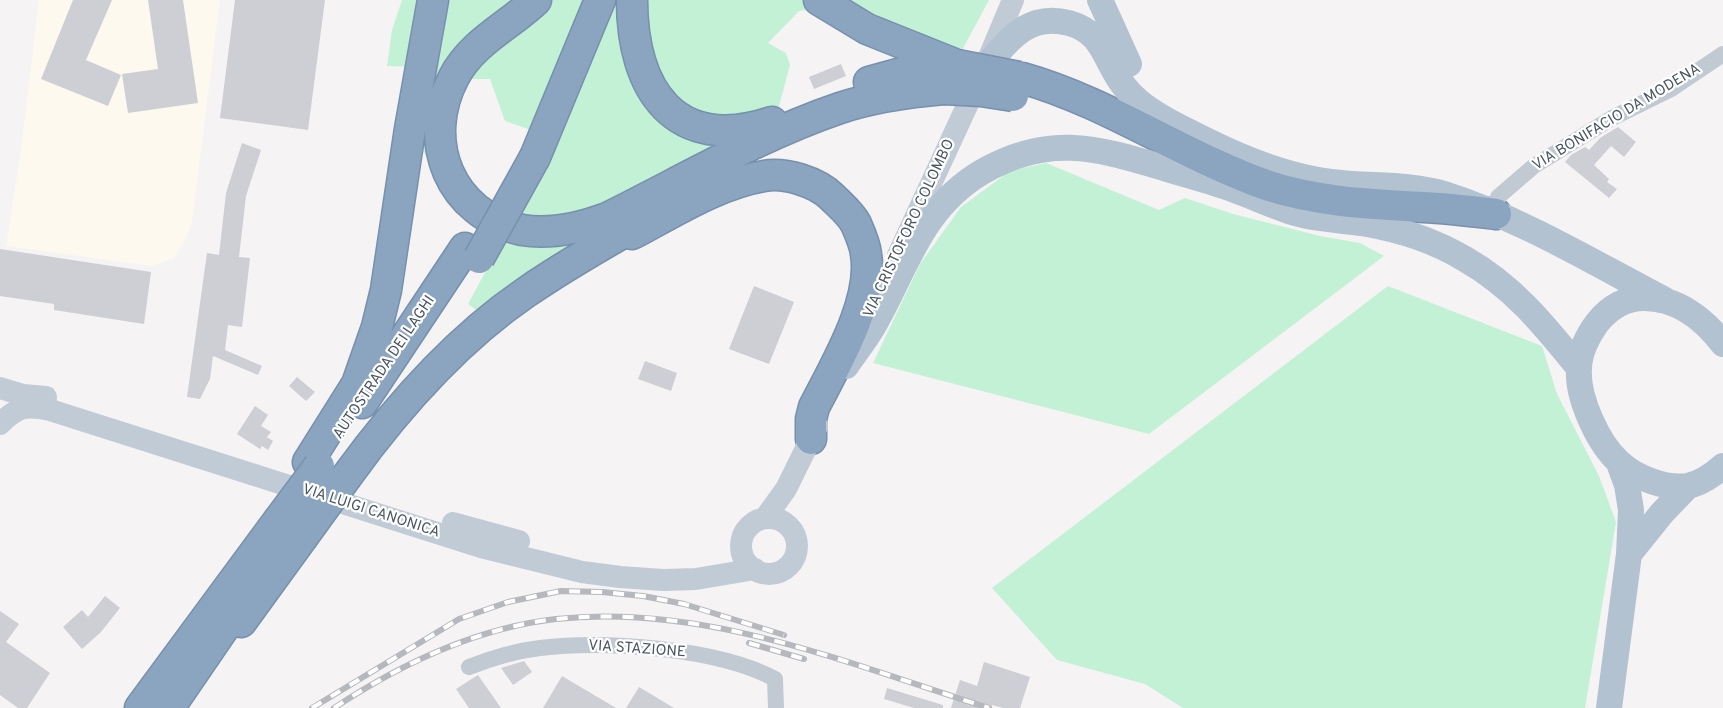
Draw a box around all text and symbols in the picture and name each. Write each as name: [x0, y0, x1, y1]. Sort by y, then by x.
street label: VIA BONIFACIO DA MODENA: [1530, 61, 1704, 175]
street label: VIA CRISTOFORO COLOMBO: [861, 137, 959, 321]
street label: AUTOSTRADA DEI LAGHI: [330, 293, 440, 443]
street label: VIA LUIGI CANONICA: [300, 481, 442, 543]
street label: VIA STAZIONE: [588, 638, 686, 662]

